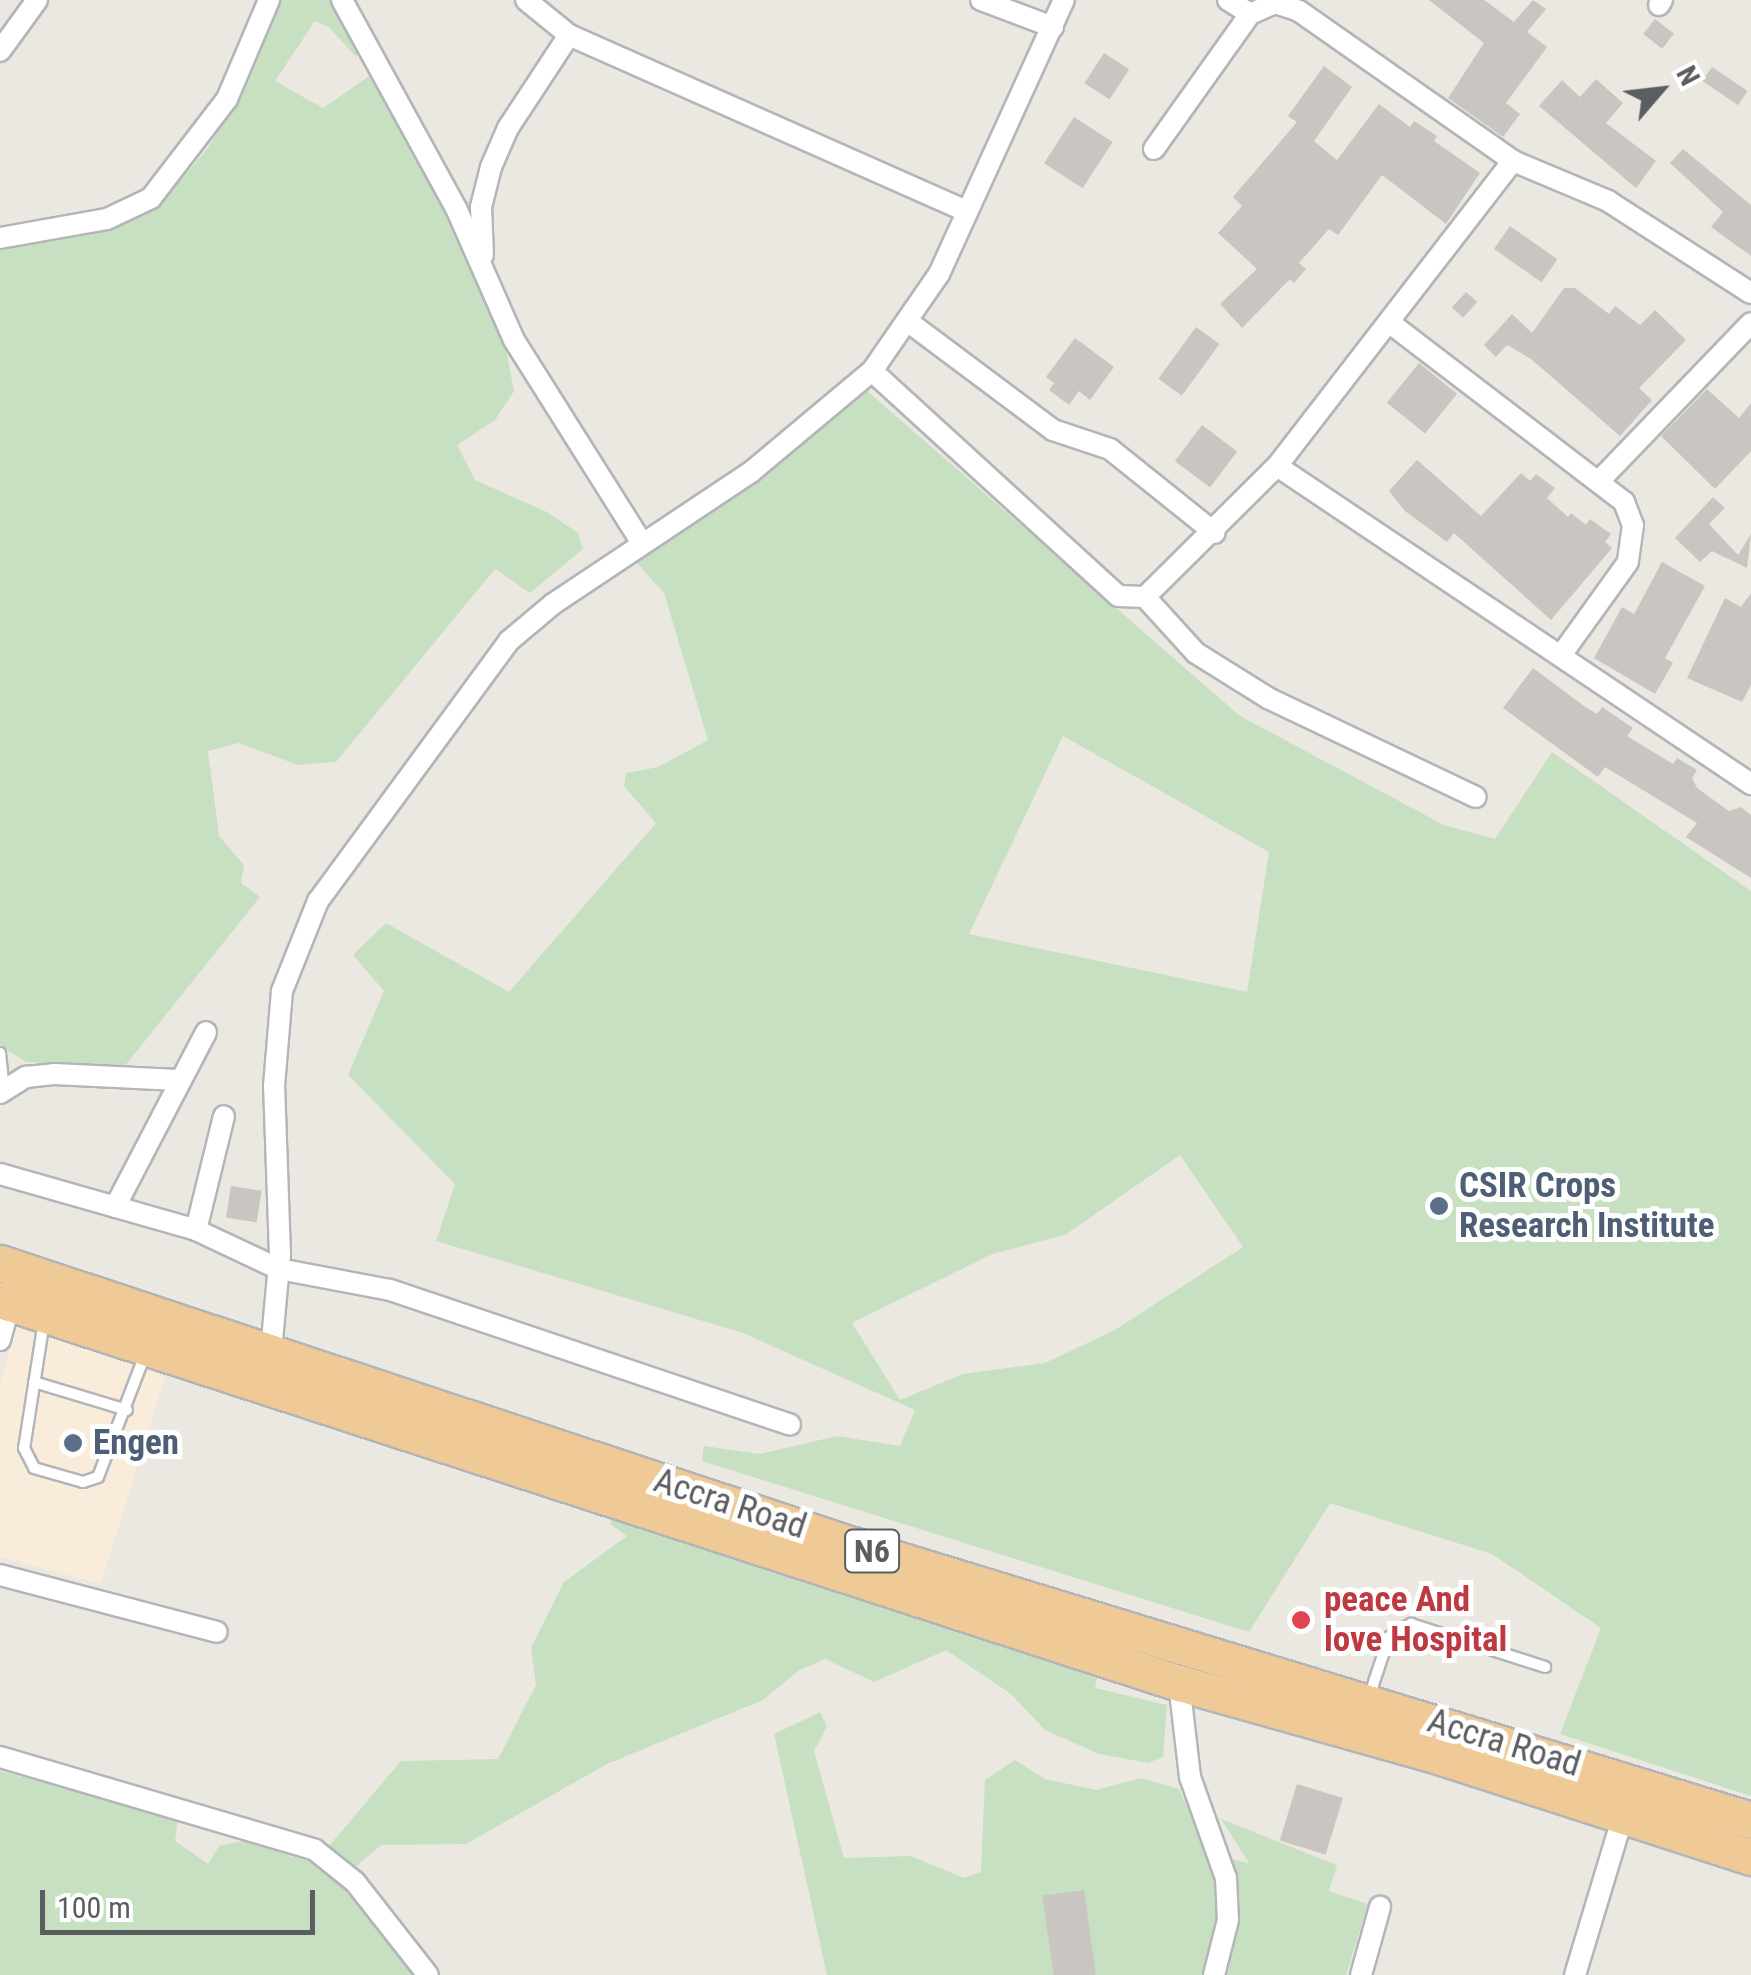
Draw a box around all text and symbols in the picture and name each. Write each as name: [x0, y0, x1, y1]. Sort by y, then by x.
north arrow: [1611, 40, 1711, 140]
text: N: [1669, 60, 1707, 91]
place label: CSIR Crops Research Institute: [1459, 1165, 1714, 1247]
marker: CSIR Crops Research Institute: [1428, 1195, 1450, 1217]
place label: Engen: [93, 1422, 179, 1464]
marker: Engen: [62, 1432, 84, 1454]
street label: Accra Road: [649, 1460, 811, 1548]
road number: N6: [842, 1524, 902, 1578]
place label: peace And love Hospital: [1324, 1579, 1507, 1661]
marker: peace And love Hospital: [1288, 1607, 1314, 1633]
street label: Accra Road: [1423, 1700, 1585, 1786]
scale bar: [45, 1870, 320, 1932]
text: 100 m: [57, 1890, 131, 1925]

